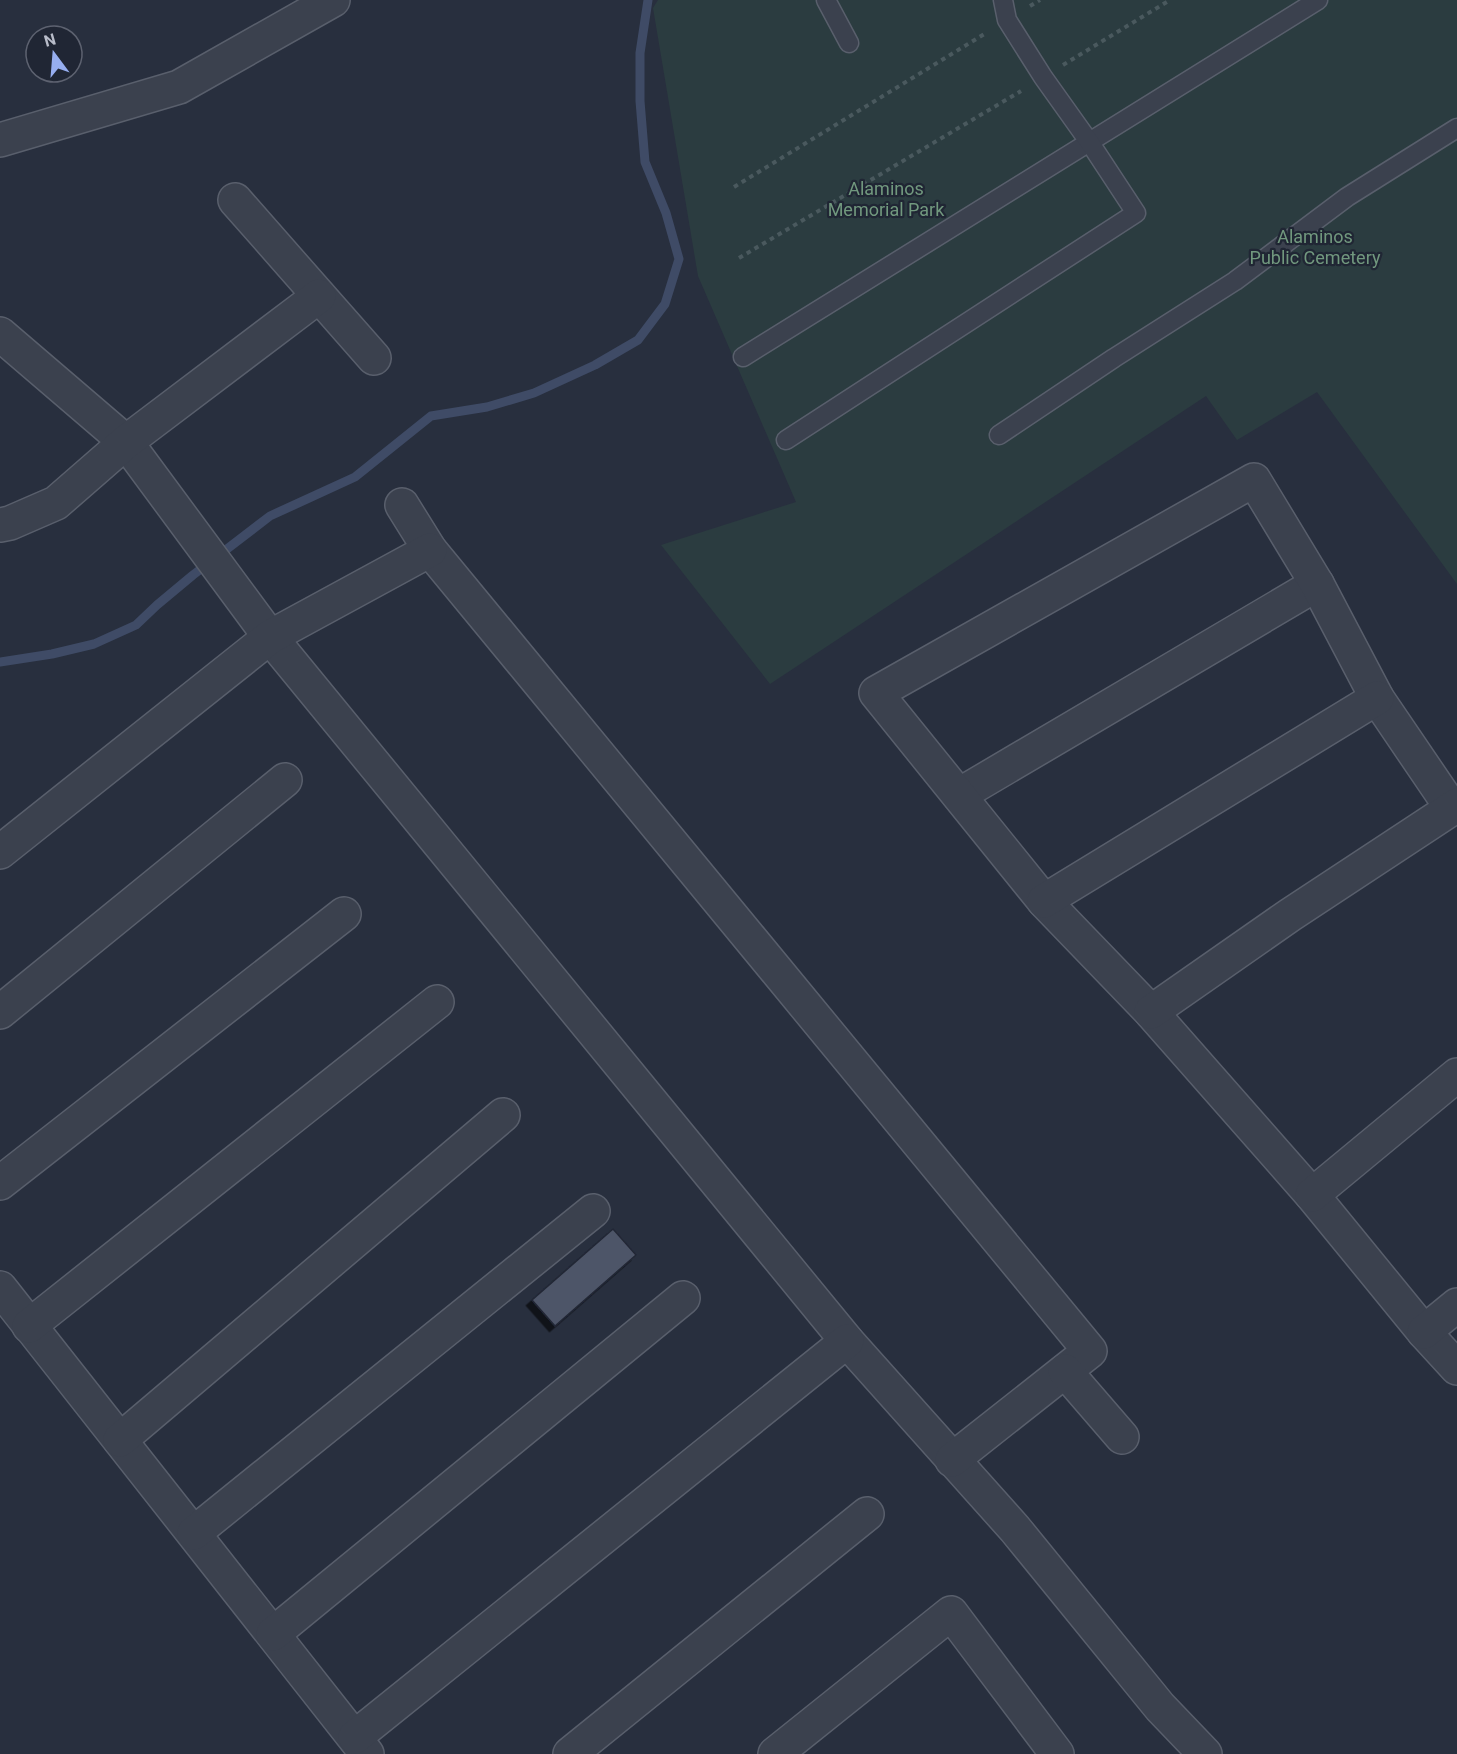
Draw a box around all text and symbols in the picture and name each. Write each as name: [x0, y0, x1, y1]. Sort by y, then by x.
north arrow: [24, 24, 84, 84]
text: N: [42, 29, 58, 51]
park label: Alaminos Memorial Park: [828, 178, 945, 220]
park label: Alaminos Public Cemetery: [1250, 226, 1381, 268]

